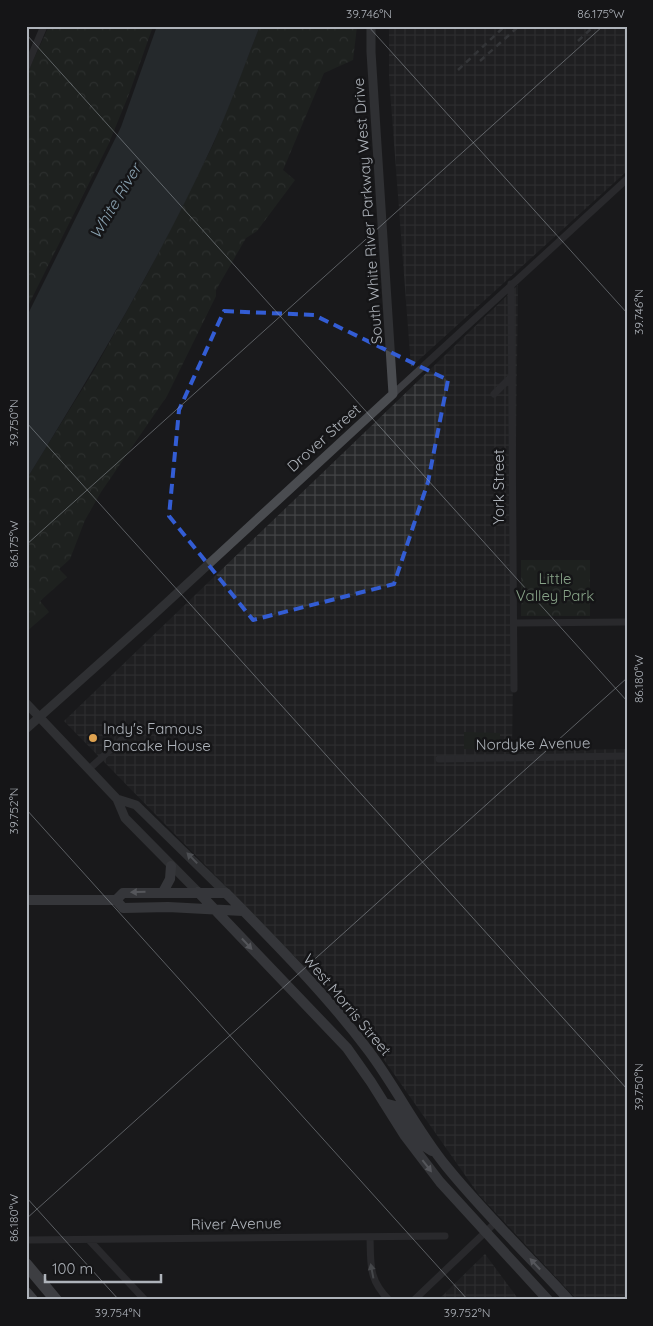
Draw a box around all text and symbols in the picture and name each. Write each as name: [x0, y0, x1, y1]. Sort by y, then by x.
text: 39.746°N: [346, 6, 392, 21]
text: 86.175°W: [577, 6, 625, 21]
street label: South White River Parkway West Drive: [349, 77, 386, 345]
water label: White River: [85, 158, 146, 242]
text: 39.746°N: [631, 289, 646, 335]
text: 39.750°N: [6, 399, 21, 447]
street label: Drover Street: [283, 400, 364, 476]
street label: York Street: [489, 449, 508, 525]
text: 86.175°W: [6, 520, 21, 568]
park label: Little Valley Park: [516, 569, 594, 605]
text: 86.180°W: [631, 654, 646, 703]
place label: Indy's Famous Pancake House: [103, 719, 211, 755]
marker: Indy's Famous Pancake House: [87, 732, 99, 744]
street label: Nordyke Avenue: [476, 733, 590, 754]
text: 39.752°N: [6, 788, 21, 834]
one-way arrow: [186, 853, 198, 865]
one-way arrow: [129, 888, 145, 896]
one-way arrow: [242, 938, 253, 951]
street label: West Morris Street: [299, 950, 396, 1060]
text: 39.750°N: [631, 1063, 646, 1111]
one-way arrow: [421, 1159, 432, 1172]
text: 86.180°W: [6, 1193, 21, 1242]
street label: River Avenue: [190, 1213, 282, 1234]
scale bar: [45, 1251, 161, 1283]
one-way arrow: [529, 1258, 541, 1270]
text: 100 m: [52, 1259, 93, 1278]
one-way arrow: [368, 1263, 376, 1278]
text: 39.754°N: [95, 1305, 141, 1320]
text: 39.752°N: [444, 1305, 490, 1320]

